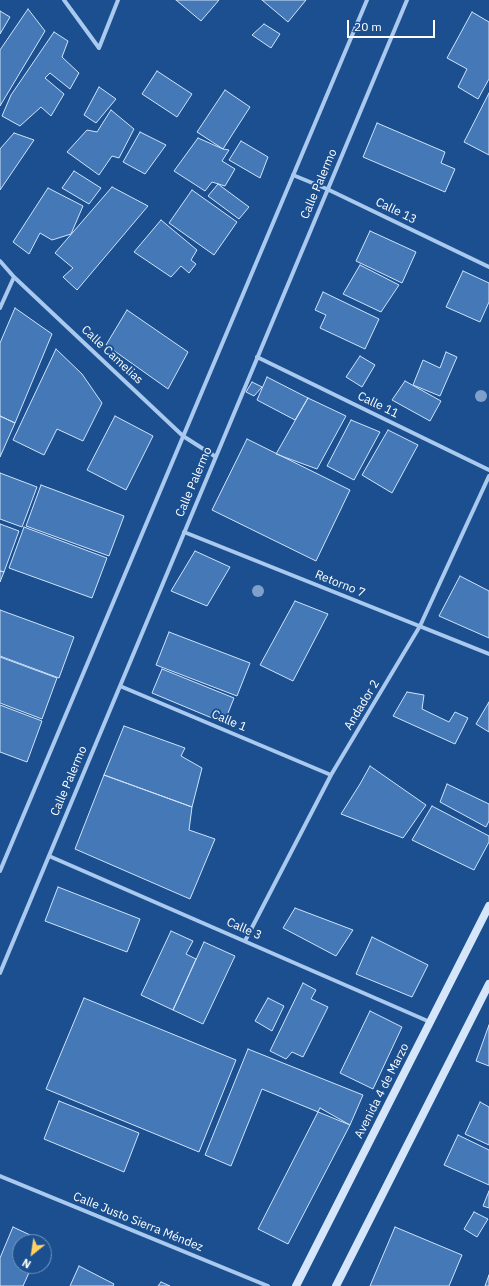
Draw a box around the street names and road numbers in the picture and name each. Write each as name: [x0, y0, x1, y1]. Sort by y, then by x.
street label: Calle Palermo: [298, 147, 340, 221]
street label: Calle 13: [373, 195, 419, 227]
street label: Calle Camelias: [78, 323, 146, 387]
street label: Calle 11: [355, 389, 401, 421]
street label: Calle Palermo: [173, 445, 215, 519]
street label: Retorno 7: [313, 567, 367, 601]
street label: Andador 2: [341, 677, 383, 733]
street label: Calle 1: [209, 707, 249, 735]
street label: Calle Palermo: [48, 744, 90, 818]
street label: Calle 3: [224, 915, 264, 943]
street label: Avenida 4 de Marzo: [352, 1041, 412, 1141]
street label: Calle Justo Sierra Méndez: [71, 1189, 205, 1255]

